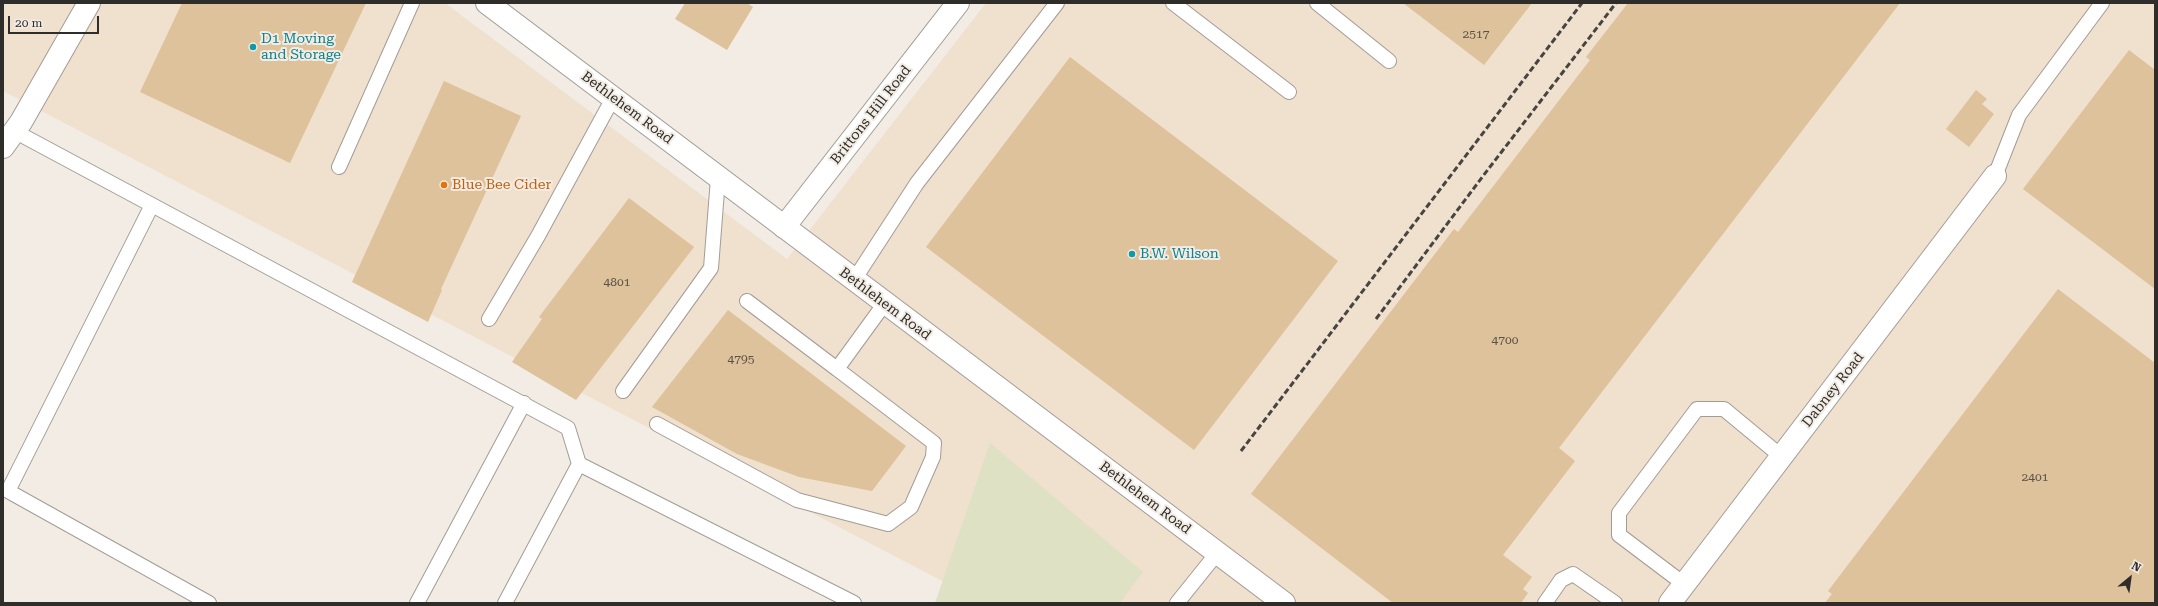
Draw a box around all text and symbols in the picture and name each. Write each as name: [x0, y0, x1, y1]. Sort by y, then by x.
scale bar: [10, 8, 101, 34]
text: 20 m: [15, 16, 42, 30]
house number: 2517: [1463, 27, 1489, 41]
place label: D1 Moving and Storage: [261, 31, 341, 64]
marker: D1 Moving and Storage: [248, 42, 258, 52]
street label: Brittons Hill Road: [827, 62, 915, 168]
street label: Bethlehem Road: [578, 68, 676, 148]
place label: Blue Bee Cider: [452, 177, 551, 193]
marker: Blue Bee Cider: [439, 180, 449, 190]
place label: B.W. Wilson: [1140, 246, 1219, 262]
marker: B.W. Wilson: [1127, 249, 1137, 259]
street label: Bethlehem Road: [836, 264, 934, 344]
house number: 4801: [604, 275, 630, 289]
house number: 4700: [1492, 333, 1518, 347]
street label: Dabney Road: [1799, 349, 1867, 431]
house number: 4795: [728, 352, 754, 366]
street label: Bethlehem Road: [1096, 458, 1194, 538]
house number: 2401: [2022, 470, 2048, 484]
north arrow: [2110, 558, 2150, 598]
text: N: [2129, 559, 2143, 575]

